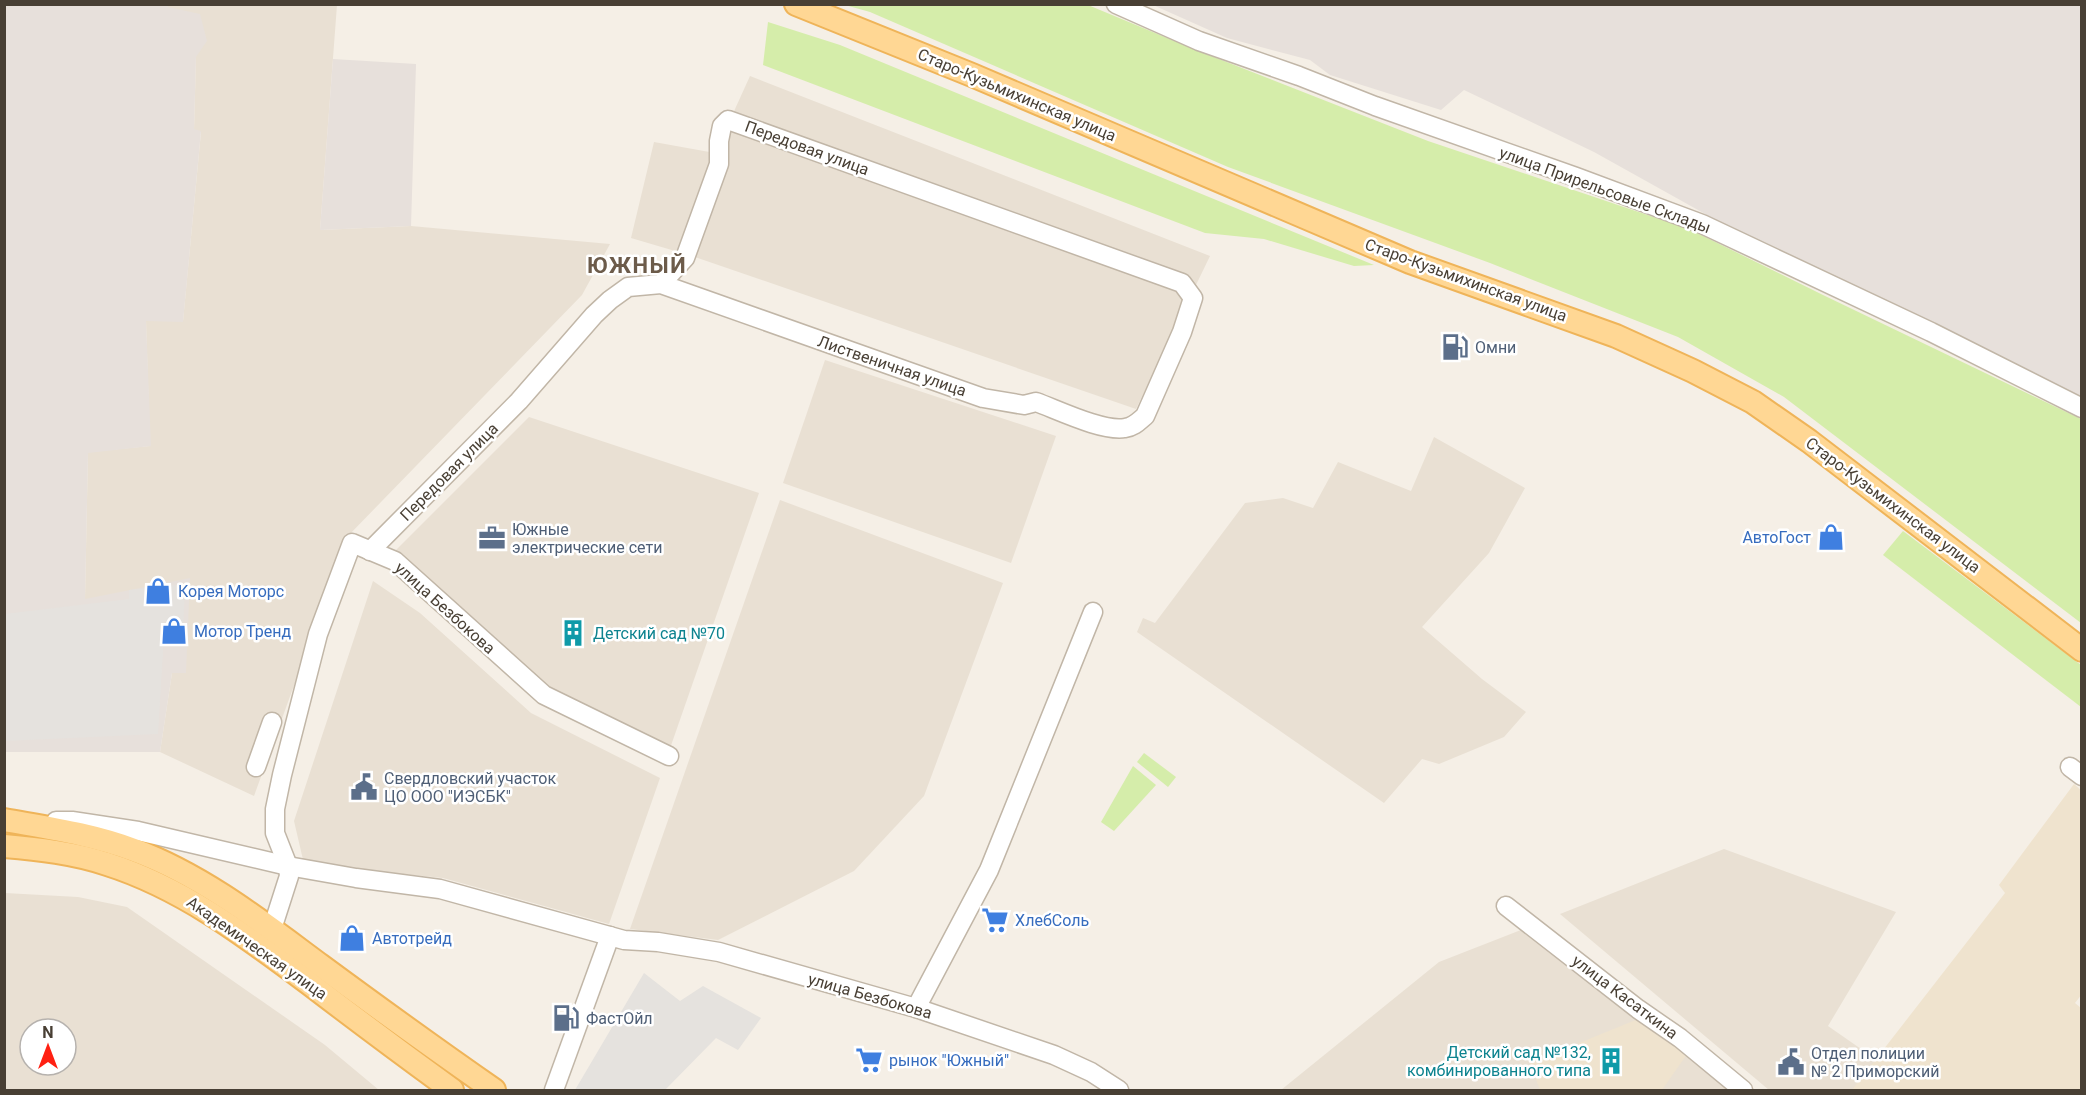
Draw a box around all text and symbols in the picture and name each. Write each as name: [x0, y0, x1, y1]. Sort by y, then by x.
street label: Старо-Кузьмихинская улица: [915, 45, 1119, 145]
street label: Передовая улица: [742, 117, 872, 179]
street label: улица Прирельсовые Склады: [1497, 143, 1713, 237]
street label: Старо-Кузьмихинская улица: [1362, 235, 1570, 325]
district label: ЮЖНЫЙ: [587, 253, 687, 278]
street label: Лиственичная улица: [815, 332, 969, 400]
fuel station icon: Омни: [1440, 332, 1470, 362]
place label: Омни: [1475, 338, 1516, 357]
street label: Передовая улица: [396, 419, 502, 525]
street label: Старо-Кузьмихинская улица: [1802, 433, 1984, 577]
place label: Южные электрические сети: [512, 520, 662, 557]
shop icon: АвтоГост: [1816, 522, 1846, 552]
office icon: Южные электрические сети: [477, 523, 507, 553]
place label: АвтоГост: [1742, 528, 1811, 547]
street label: улица Безбокова: [391, 558, 499, 658]
shop icon: Корея Моторс: [143, 576, 173, 606]
place label: Корея Моторс: [178, 582, 284, 601]
shop icon: Мотор Тренд: [159, 616, 189, 646]
building icon: Детский сад №70: [558, 618, 588, 648]
place label: Мотор Тренд: [194, 622, 291, 641]
place label: Детский сад №70: [593, 624, 725, 643]
place label: Свердловский участок ЦО ООО "ИЭСБК": [384, 769, 556, 806]
public building icon: Свердловский участок ЦО ООО "ИЭСБК": [349, 772, 379, 802]
street label: Академическая улица: [183, 892, 331, 1004]
supermarket icon: ХлебСоль: [980, 905, 1010, 935]
place label: ХлебСоль: [1015, 911, 1089, 930]
shop icon: Автотрейд: [337, 923, 367, 953]
place label: Автотрейд: [372, 929, 452, 948]
street label: улица Касаткина: [1568, 951, 1682, 1043]
street label: улица Безбокова: [806, 969, 934, 1023]
fuel station icon: ФастОйл: [551, 1003, 581, 1033]
place label: ФастОйл: [586, 1009, 653, 1028]
north arrow: [18, 1017, 78, 1077]
text: N: [42, 1023, 54, 1042]
place label: Детский сад №132, комбинированного типа: [1407, 1043, 1591, 1080]
place label: Отдел полиции № 2 Приморский: [1811, 1044, 1939, 1081]
supermarket icon: рынок "Южный": [854, 1045, 884, 1075]
building icon: Детский сад №132, комбинированного типа: [1596, 1046, 1626, 1076]
public building icon: Отдел полиции № 2 Приморский: [1776, 1047, 1806, 1077]
place label: рынок "Южный": [889, 1051, 1009, 1070]

